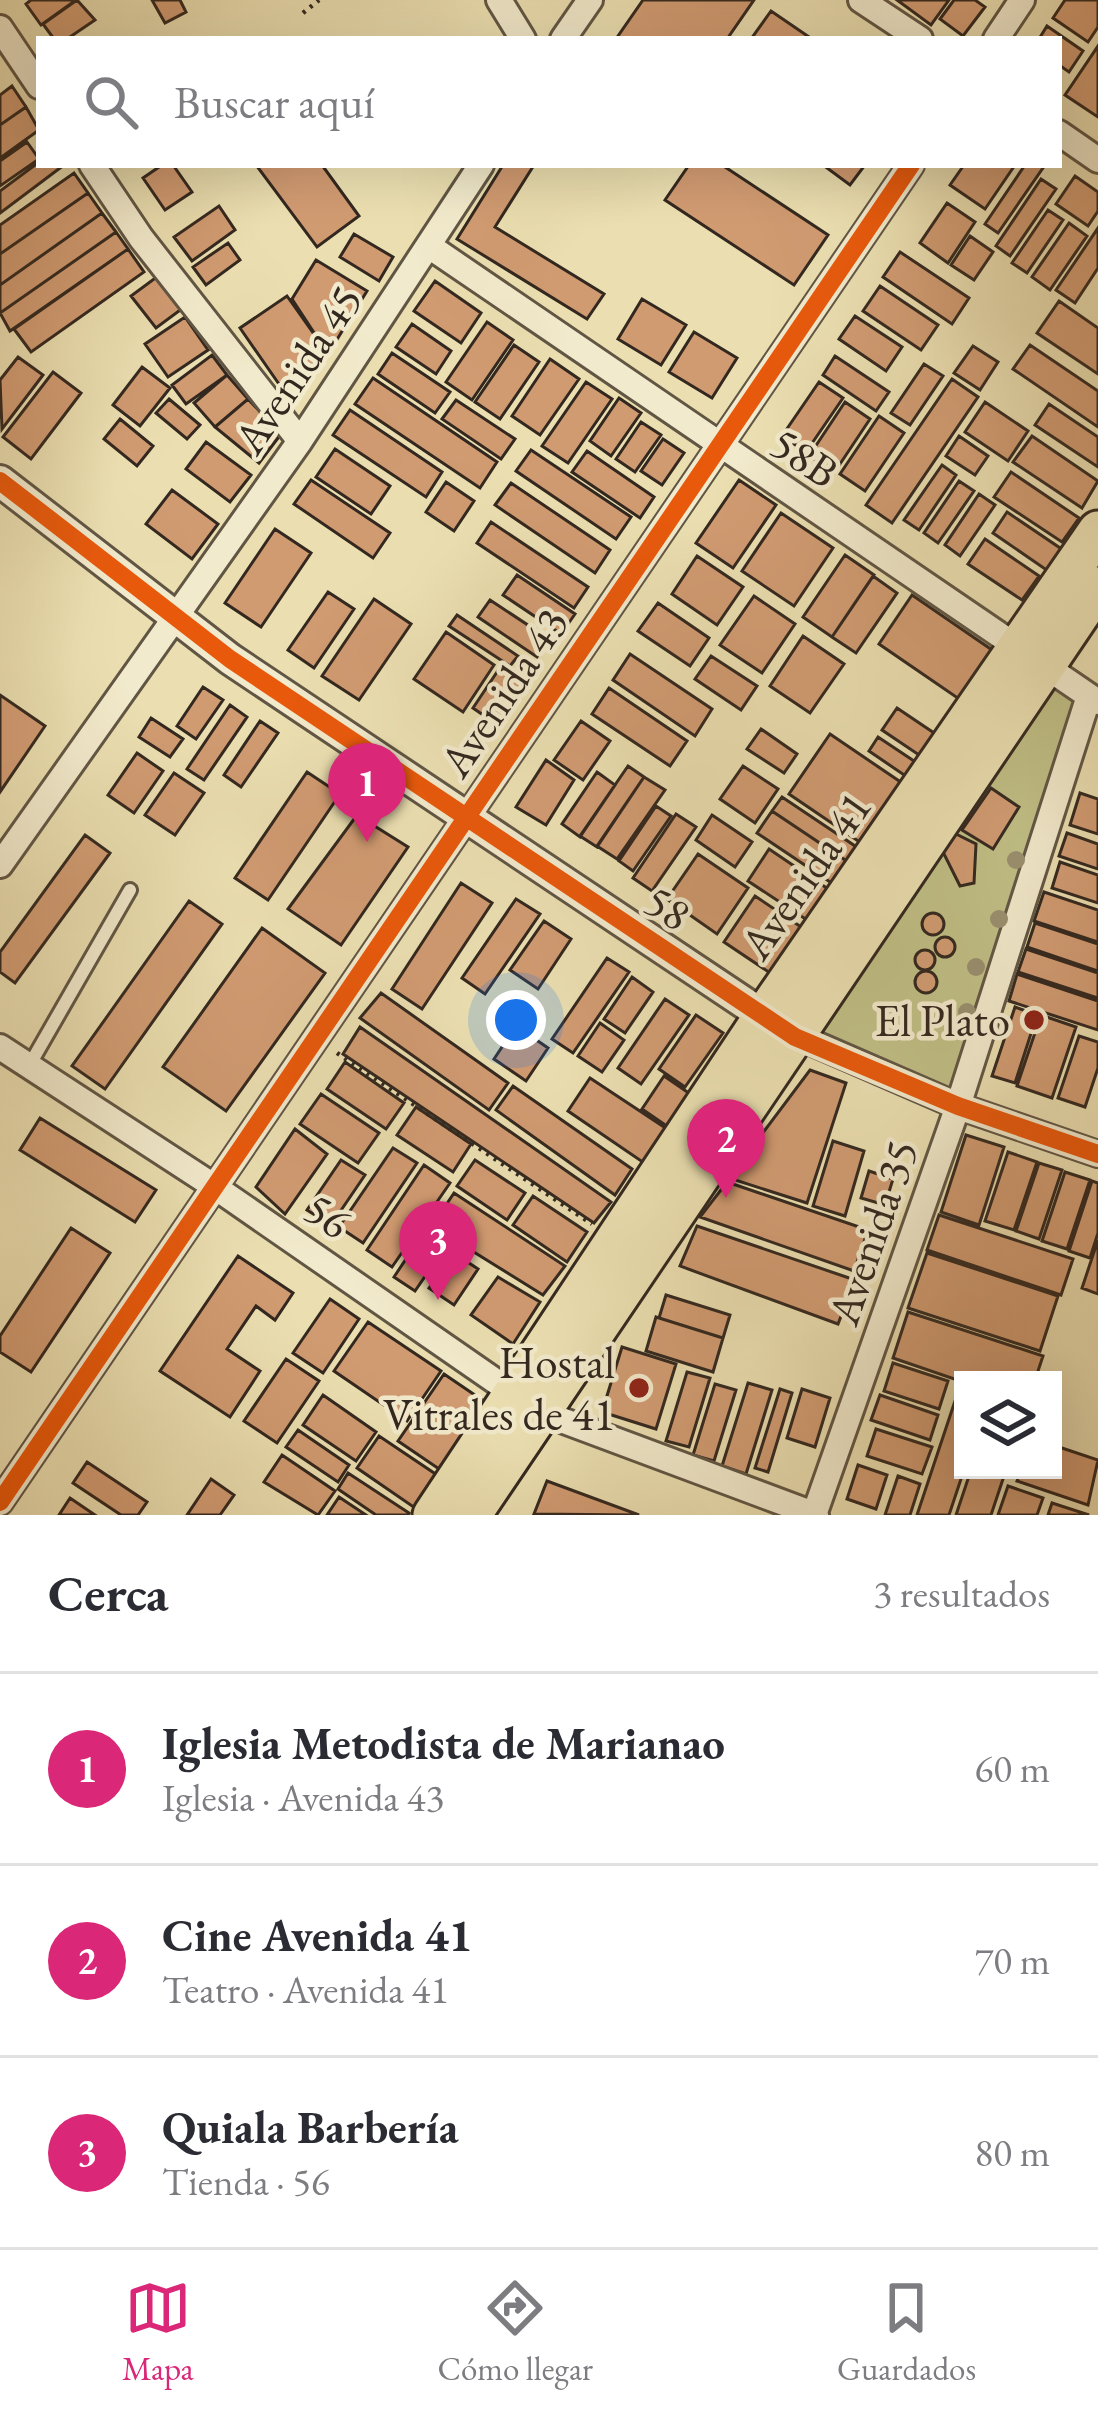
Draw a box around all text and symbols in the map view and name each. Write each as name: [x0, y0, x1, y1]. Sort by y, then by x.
search box: [36, 36, 1062, 168]
icon: search: [78, 69, 144, 135]
text: Buscar aquí: [174, 73, 374, 131]
street label: Avenida 45: [219, 273, 375, 466]
street label: 58B: [760, 413, 850, 501]
street label: Avenida 43: [425, 596, 581, 789]
pin: 1: [328, 743, 406, 842]
street label: Avenida 41: [726, 780, 884, 971]
street label: 58: [634, 871, 702, 943]
your location: [486, 990, 546, 1050]
place label: El Plato: [875, 991, 1010, 1049]
marker: El Plato: [1021, 1007, 1047, 1033]
pin: 2: [687, 1099, 765, 1198]
street label: Avenida 35: [813, 1132, 931, 1333]
street label: 56: [294, 1179, 362, 1251]
pin: 3: [399, 1201, 477, 1300]
place label: Hostal Vitrales de 41: [383, 1333, 615, 1443]
map controls: [954, 1371, 1062, 1479]
button: layers: [954, 1371, 1062, 1479]
marker: Hostal Vitrales de 41: [626, 1375, 652, 1401]
text: Cerca: [48, 1560, 168, 1626]
text: 3 resultados: [873, 1568, 1050, 1619]
text: Iglesia Metodista de Marianao: [162, 1714, 725, 1772]
text: 1: [77, 1743, 97, 1794]
text: 60 m: [974, 1743, 1050, 1794]
text: Iglesia · Avenida 43: [162, 1772, 444, 1823]
text: Cine Avenida 41: [162, 1906, 472, 1964]
text: 2: [77, 1935, 97, 1986]
text: 70 m: [974, 1935, 1050, 1986]
text: Teatro · Avenida 41: [162, 1964, 449, 2015]
text: Quiala Barbería: [162, 2098, 458, 2156]
text: 3: [77, 2127, 97, 2178]
text: 80 m: [974, 2127, 1050, 2178]
text: Tienda · 56: [162, 2156, 330, 2207]
tab: Mapa: [122, 2275, 194, 2390]
tab: Cómo llegar: [438, 2275, 593, 2390]
tab: Guardados: [837, 2275, 976, 2390]

